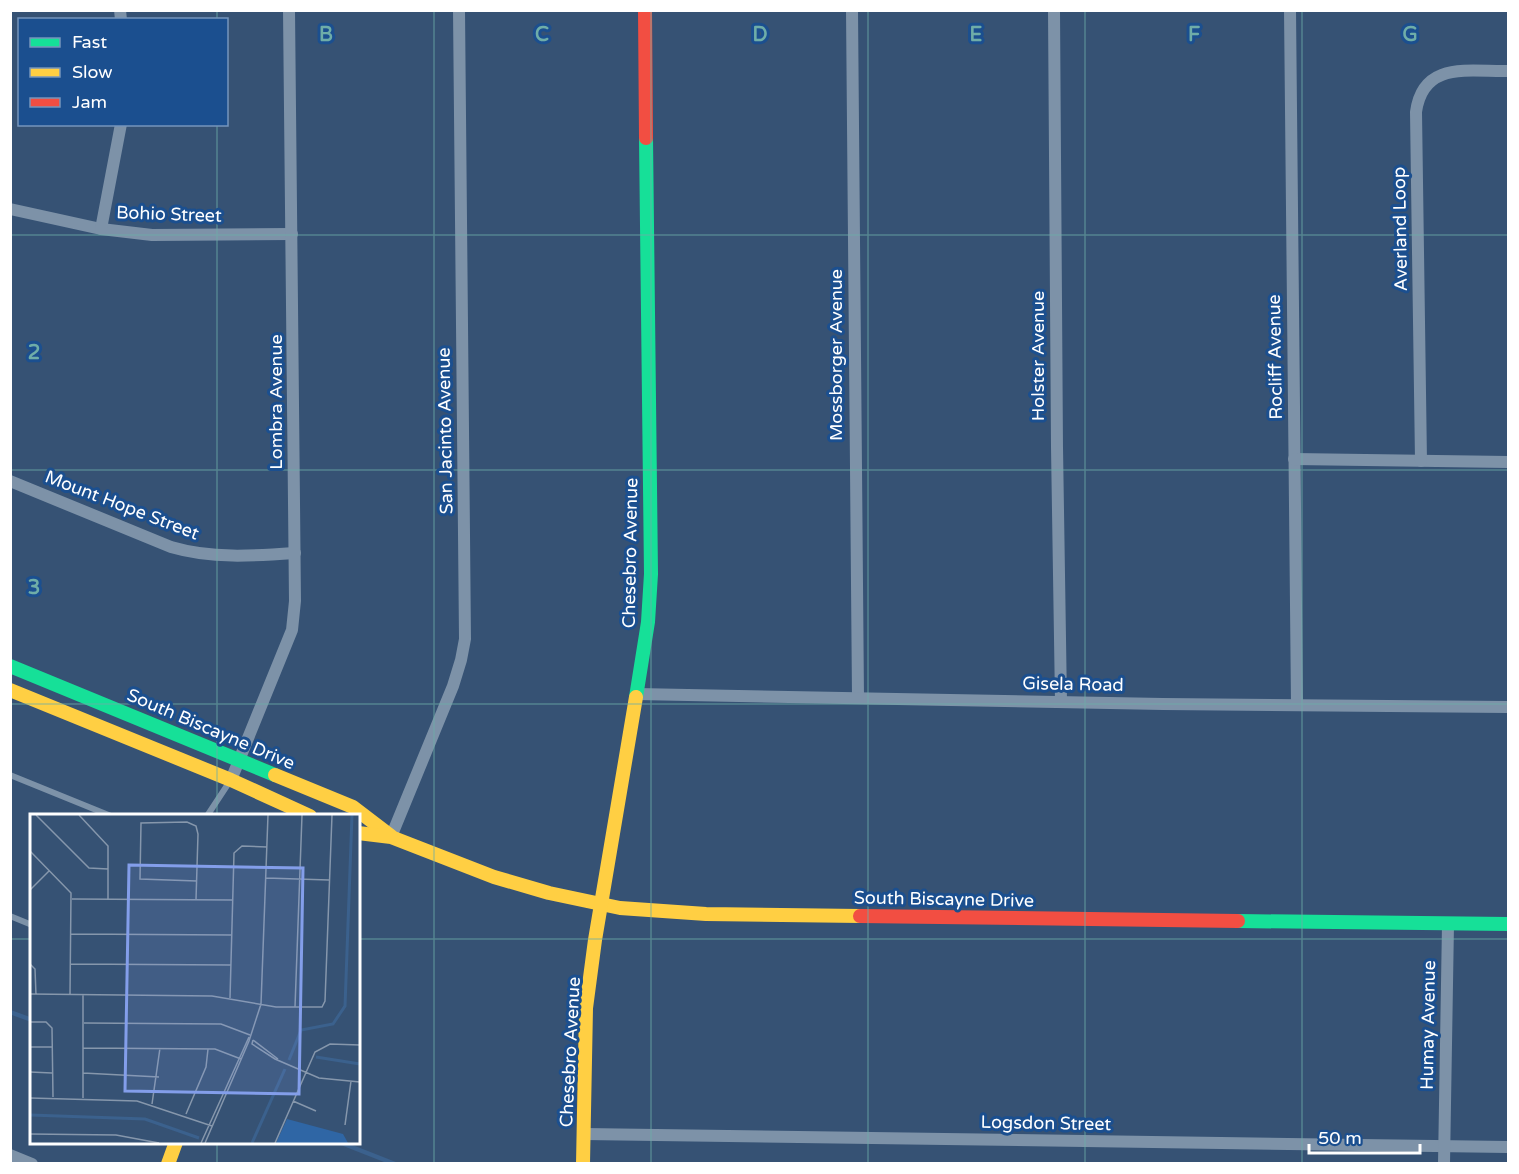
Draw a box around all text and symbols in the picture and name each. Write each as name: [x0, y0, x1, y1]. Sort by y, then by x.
legend: [18, 18, 228, 126]
text: B: [319, 23, 333, 47]
text: C: [535, 23, 549, 47]
text: D: [752, 23, 768, 47]
text: E: [970, 23, 983, 47]
text: F: [1188, 23, 1200, 47]
text: G: [1402, 23, 1418, 47]
text: Fast: [72, 31, 107, 53]
text: Slow: [72, 61, 113, 83]
text: Jam: [72, 91, 107, 113]
street label: Averland Loop: [1388, 167, 1412, 291]
street label: Bohio Street: [116, 201, 222, 227]
street label: Mossborger Avenue: [825, 269, 847, 441]
street label: Holster Avenue: [1027, 291, 1049, 421]
street label: Rocliff Avenue: [1263, 294, 1287, 420]
street label: Lombra Avenue: [265, 334, 287, 470]
text: 2: [28, 341, 40, 365]
street label: San Jacinto Avenue: [433, 347, 457, 515]
street label: Mount Hope Street: [42, 465, 202, 545]
street label: Chesebro Avenue: [618, 478, 642, 628]
text: 3: [28, 576, 40, 600]
street label: Gisela Road: [1022, 672, 1124, 696]
street label: South Biscayne Drive: [124, 684, 298, 774]
inset map: [30, 814, 360, 1144]
street label: South Biscayne Drive: [854, 886, 1034, 912]
street label: Humay Avenue: [1416, 960, 1440, 1090]
street label: Chesebro Avenue: [555, 976, 585, 1128]
street label: Logsdon Street: [980, 1111, 1112, 1135]
scale bar: [1309, 1117, 1420, 1155]
text: 50 m: [1318, 1127, 1362, 1149]

